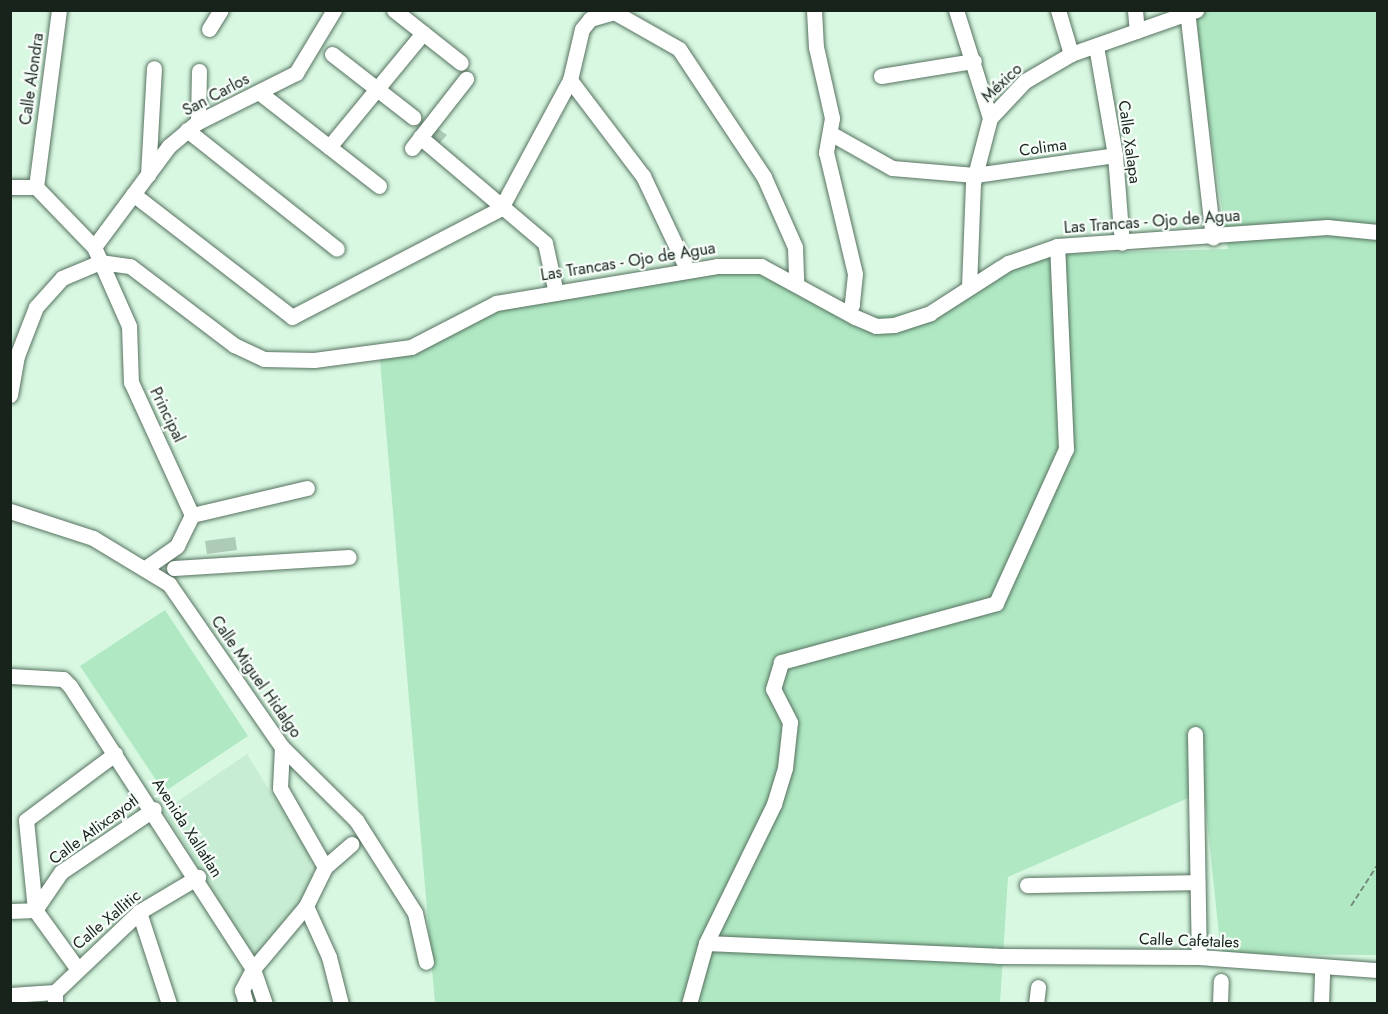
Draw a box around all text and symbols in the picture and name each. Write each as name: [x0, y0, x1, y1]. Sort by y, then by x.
street label: Calle Alondra: [16, 32, 48, 126]
street label: México: [978, 59, 1026, 107]
street label: San Carlos: [179, 69, 253, 121]
street label: Calle Xalapa: [1114, 99, 1144, 185]
street label: Colima: [1018, 135, 1068, 161]
street label: Las Trancas - Ojo de Agua: [1063, 206, 1241, 238]
street label: Las Trancas - Ojo de Agua: [539, 239, 717, 285]
street label: Principal: [145, 384, 189, 446]
street label: Calle Miguel Hidalgo: [207, 612, 305, 742]
street label: Avenida Xallatlan: [148, 775, 226, 881]
street label: Calle Atlixcayotl: [45, 791, 143, 869]
street label: Calle Xallitic: [69, 886, 145, 954]
street label: Calle Cafetales: [1138, 930, 1240, 952]

